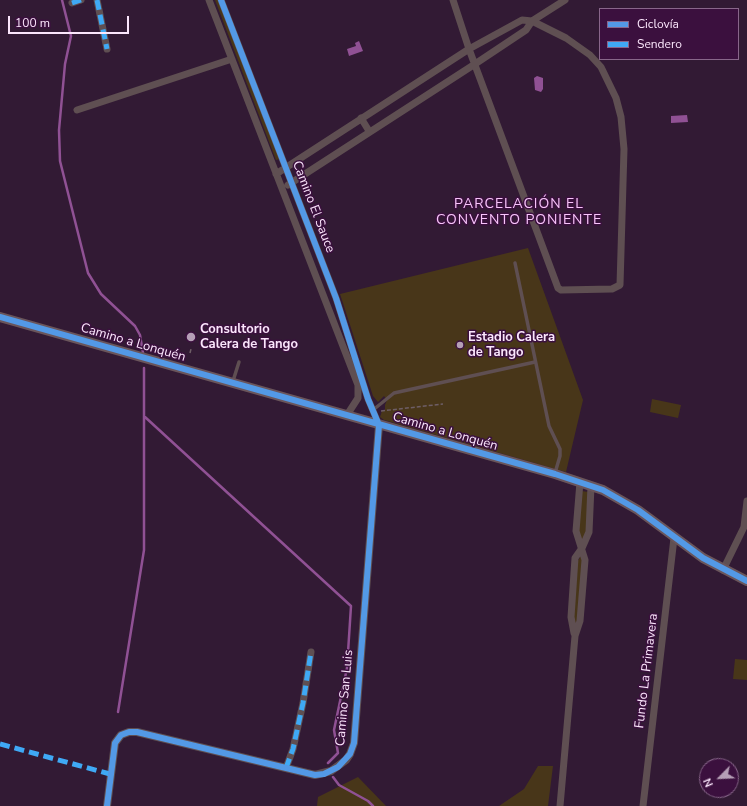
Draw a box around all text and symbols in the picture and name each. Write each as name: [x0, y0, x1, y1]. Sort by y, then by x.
scale bar: [10, 8, 131, 34]
legend: [599, 8, 739, 60]
text: 100 m: [15, 15, 50, 31]
text: Ciclovía: [637, 16, 679, 32]
text: Sendero: [637, 36, 682, 52]
street label: Camino El Sauce: [288, 159, 338, 255]
district label: PARCELACIÓN EL CONVENTO PONIENTE: [436, 197, 602, 230]
street label: Camino a Lonquén: [79, 321, 187, 365]
place label: Consultorio Calera de Tango: [200, 322, 298, 353]
place label: Estadio Calera de Tango: [468, 330, 555, 361]
marker: Consultorio Calera de Tango: [185, 331, 197, 343]
marker: Estadio Calera de Tango: [455, 340, 465, 350]
street label: Camino a Lonquén: [391, 410, 499, 454]
street label: Fundo La Primavera: [632, 613, 662, 729]
street label: Camino San Luis: [333, 649, 357, 747]
north arrow: [699, 758, 739, 798]
text: N: [700, 776, 717, 789]

